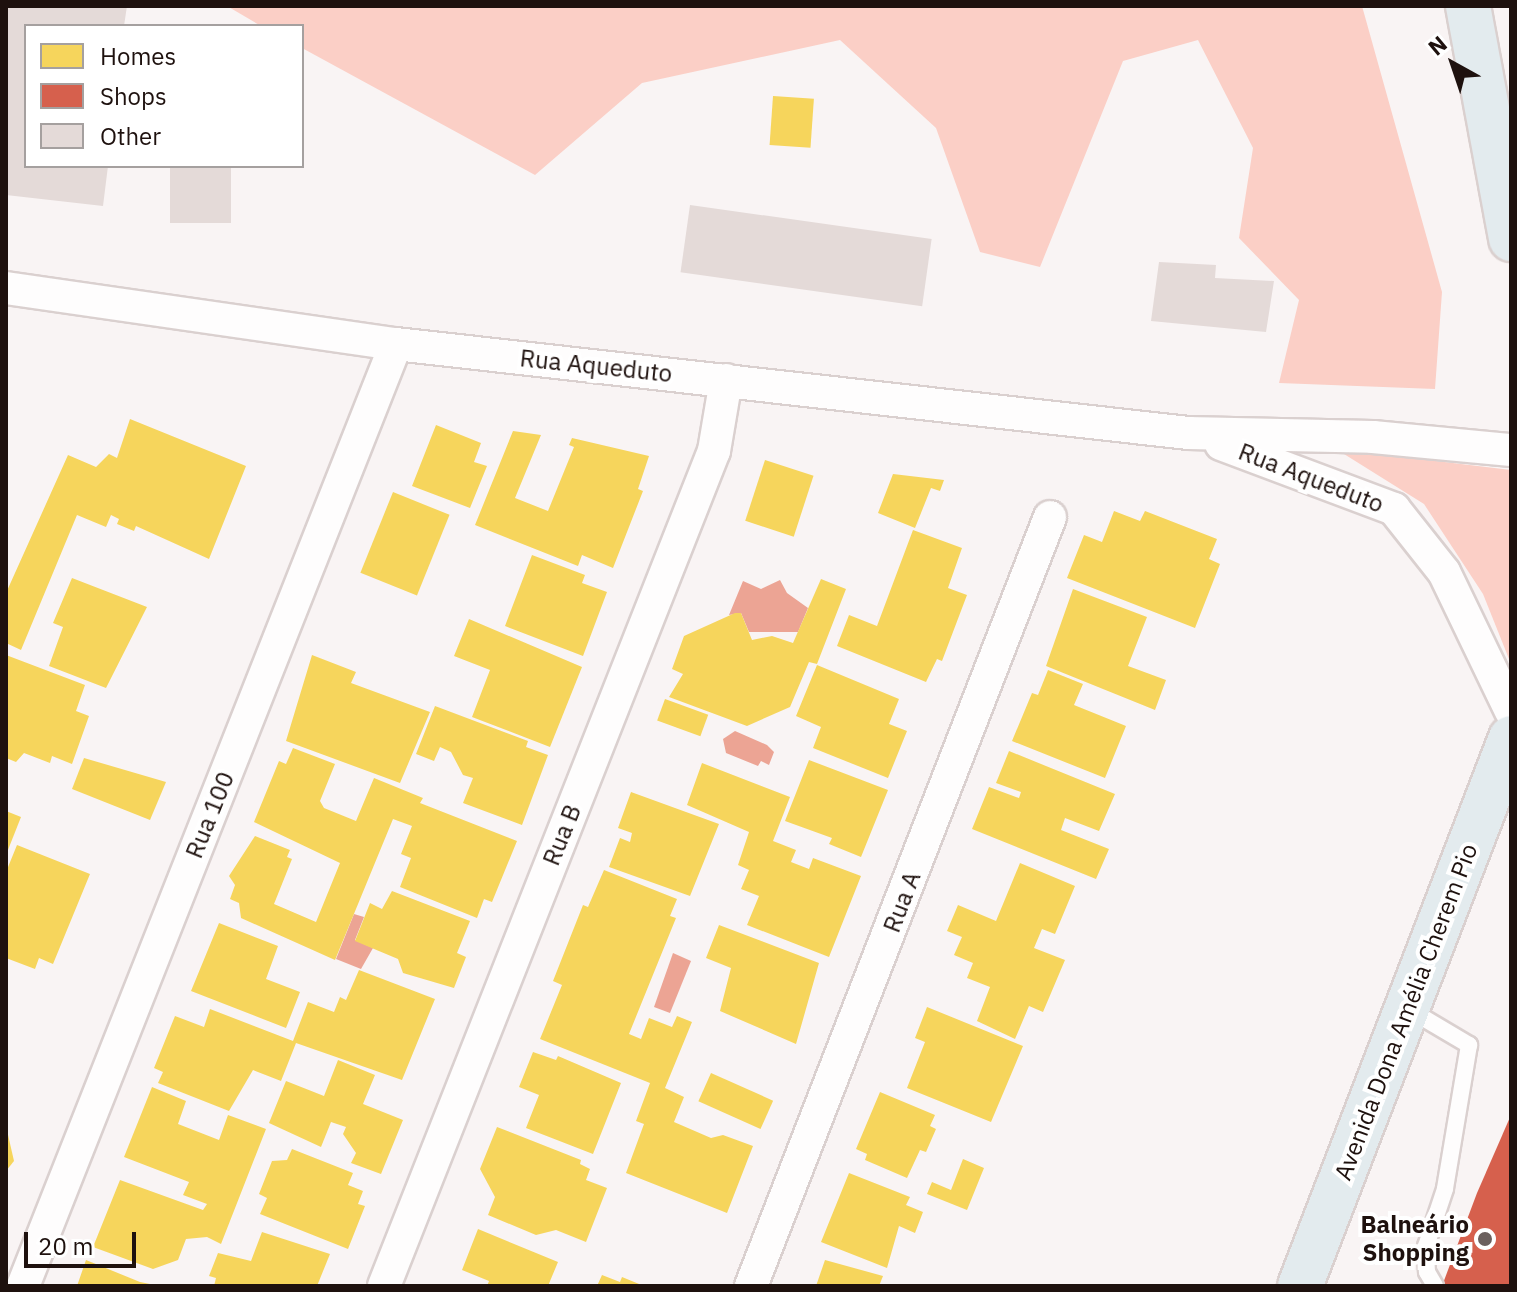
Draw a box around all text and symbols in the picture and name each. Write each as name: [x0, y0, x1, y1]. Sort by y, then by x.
legend: [24, 24, 304, 168]
north arrow: [1413, 24, 1493, 104]
text: N: [1422, 29, 1453, 61]
text: Homes: [100, 40, 176, 72]
text: Shops: [100, 80, 167, 112]
text: Other: [100, 120, 161, 152]
street label: Rua Aqueduto: [518, 344, 674, 388]
street label: Rua Aqueduto: [1234, 437, 1388, 519]
street label: Rua 100: [180, 768, 240, 862]
street label: Rua B: [537, 800, 587, 870]
street label: Avenida Dona Amélia Cherem Pio: [1328, 840, 1484, 1184]
street label: Rua A: [877, 867, 927, 937]
place label: Balneário Shopping: [1361, 1211, 1469, 1267]
scale bar: [28, 1216, 140, 1266]
text: 20 m: [38, 1230, 93, 1262]
marker: Balneário Shopping: [1476, 1230, 1494, 1248]

